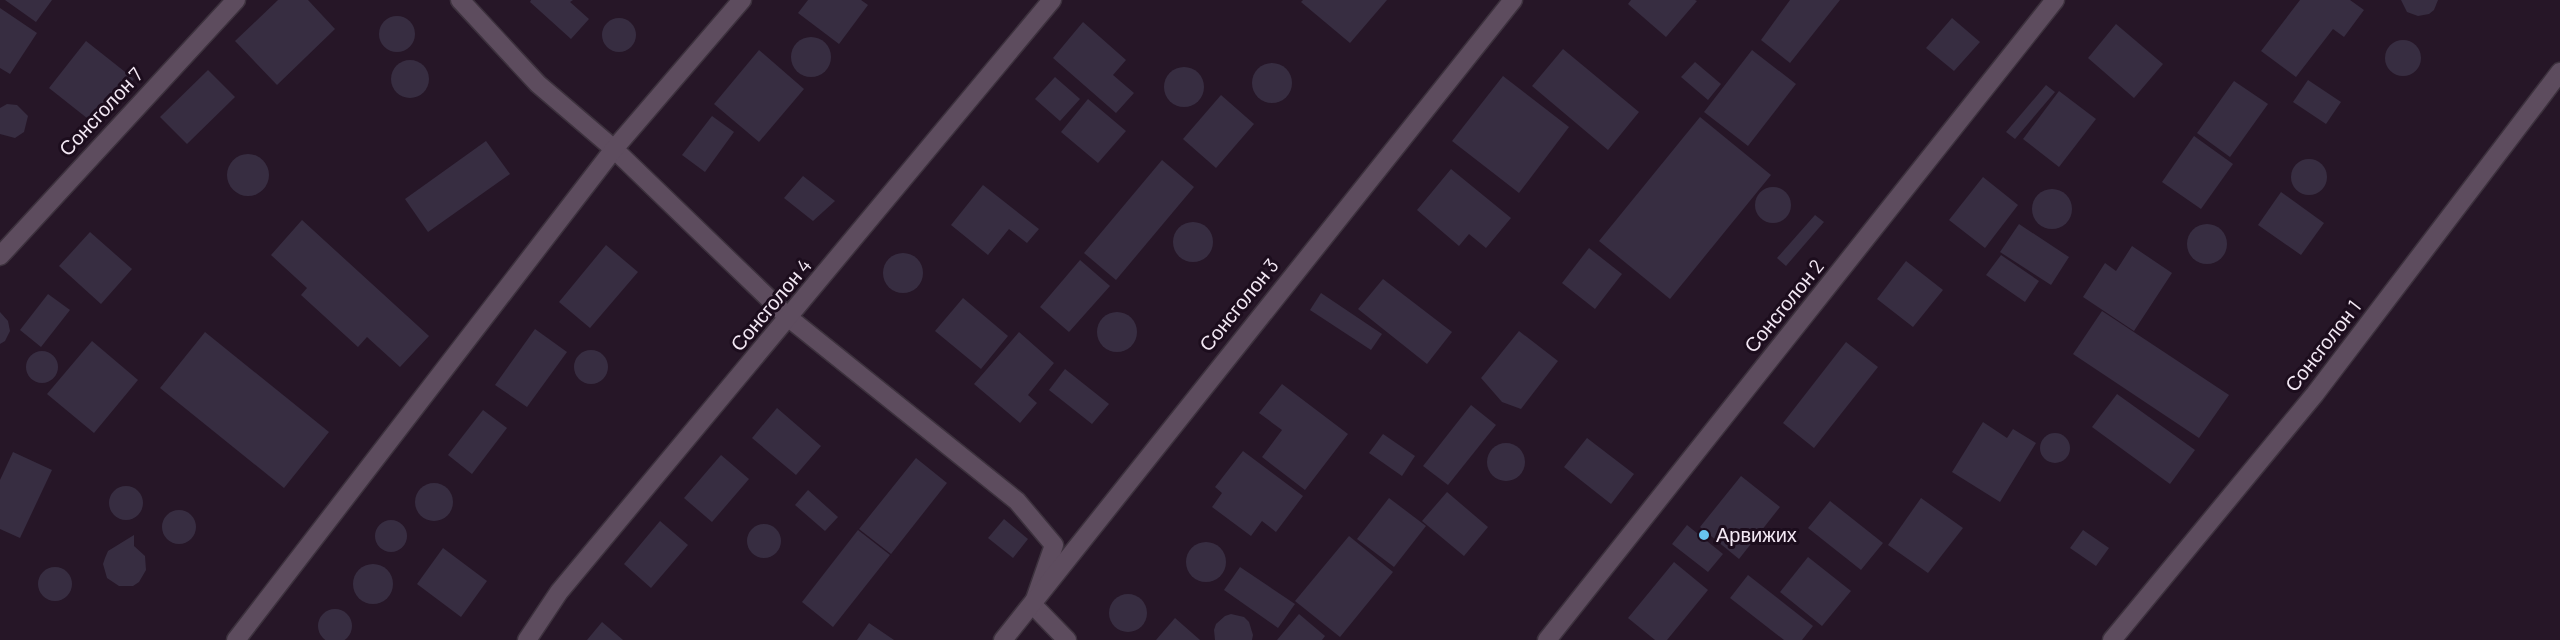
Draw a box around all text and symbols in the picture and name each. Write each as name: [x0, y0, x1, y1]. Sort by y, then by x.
street label: Сонсголон 7: [53, 62, 147, 160]
street label: Сонсголон 4: [725, 253, 816, 355]
street label: Сонсголон 3: [1193, 253, 1283, 356]
street label: Сонсголон 2: [1738, 254, 1828, 357]
street label: Сонсголон 1: [2279, 295, 2365, 396]
place label: Арвижих: [1716, 522, 1797, 546]
marker: Арвижих: [1697, 528, 1711, 542]

